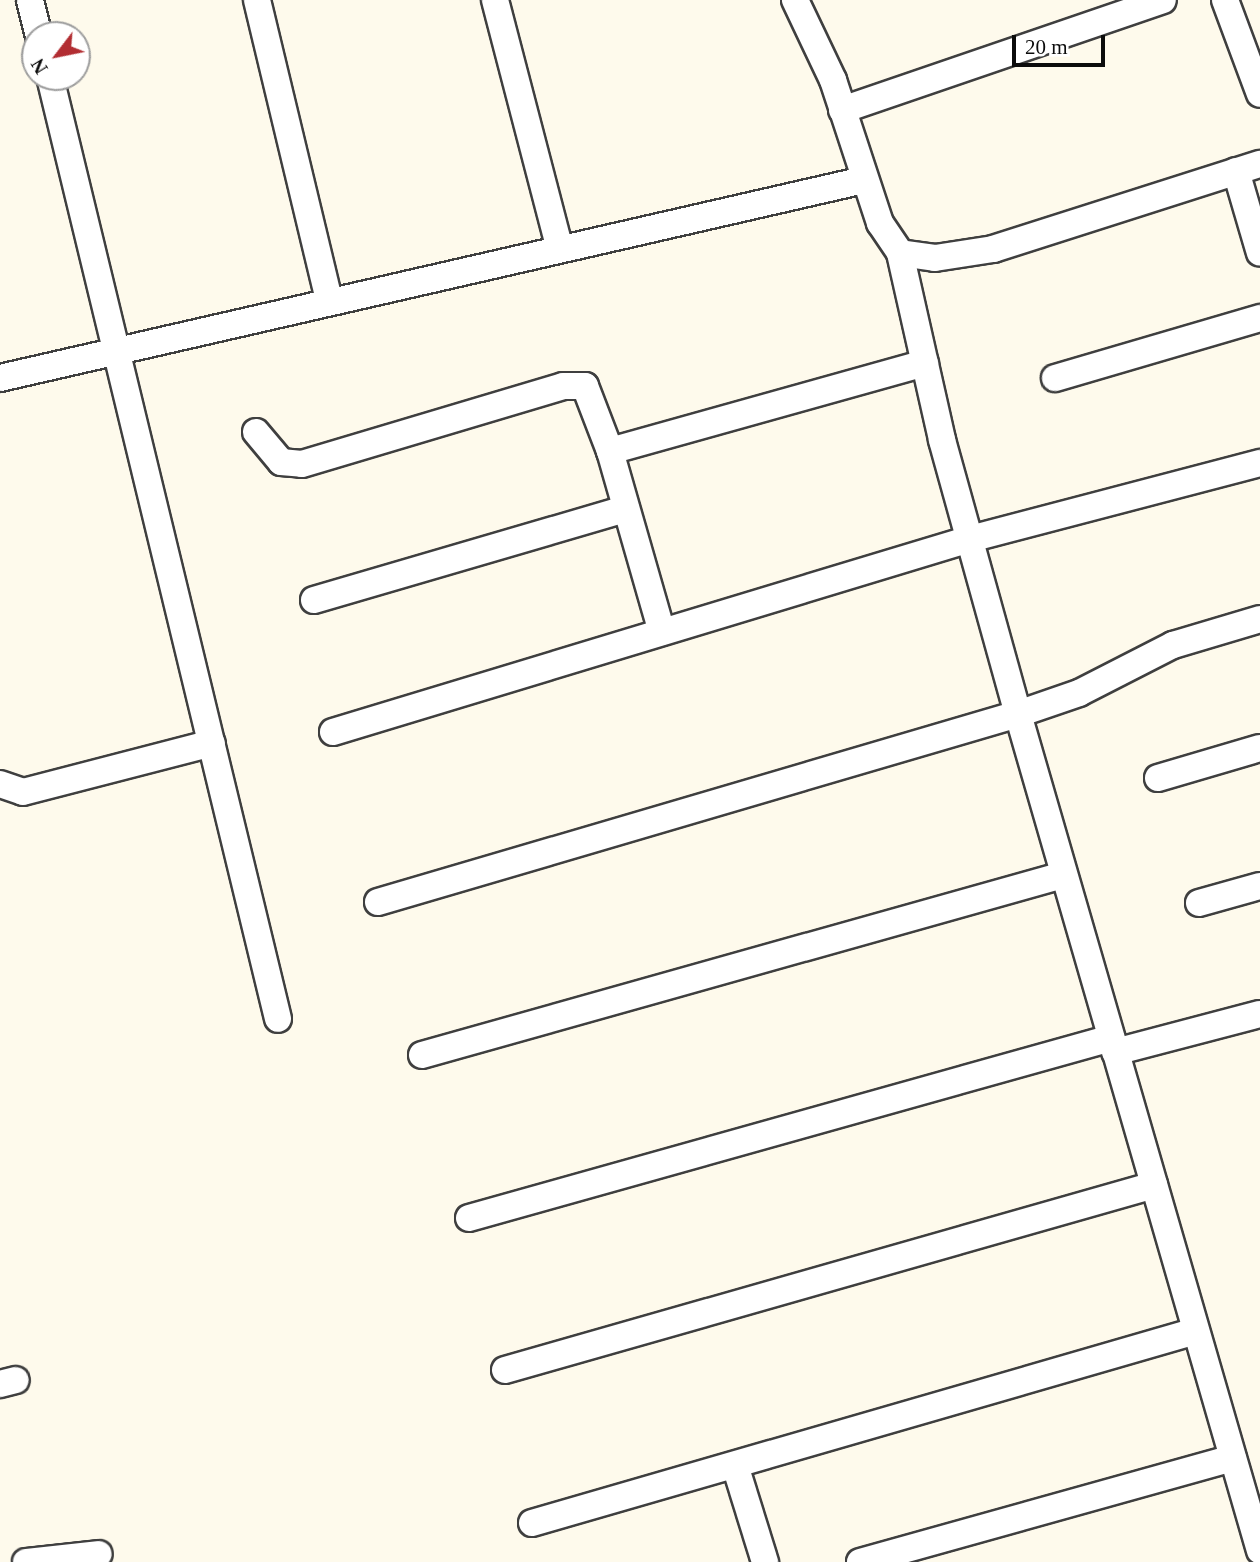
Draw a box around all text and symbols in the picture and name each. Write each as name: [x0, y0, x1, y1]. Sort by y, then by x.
north arrow: [21, 21, 91, 91]
scale bar: [1015, 21, 1108, 65]
text: 20 m: [1025, 35, 1068, 59]
text: N: [27, 55, 52, 78]

